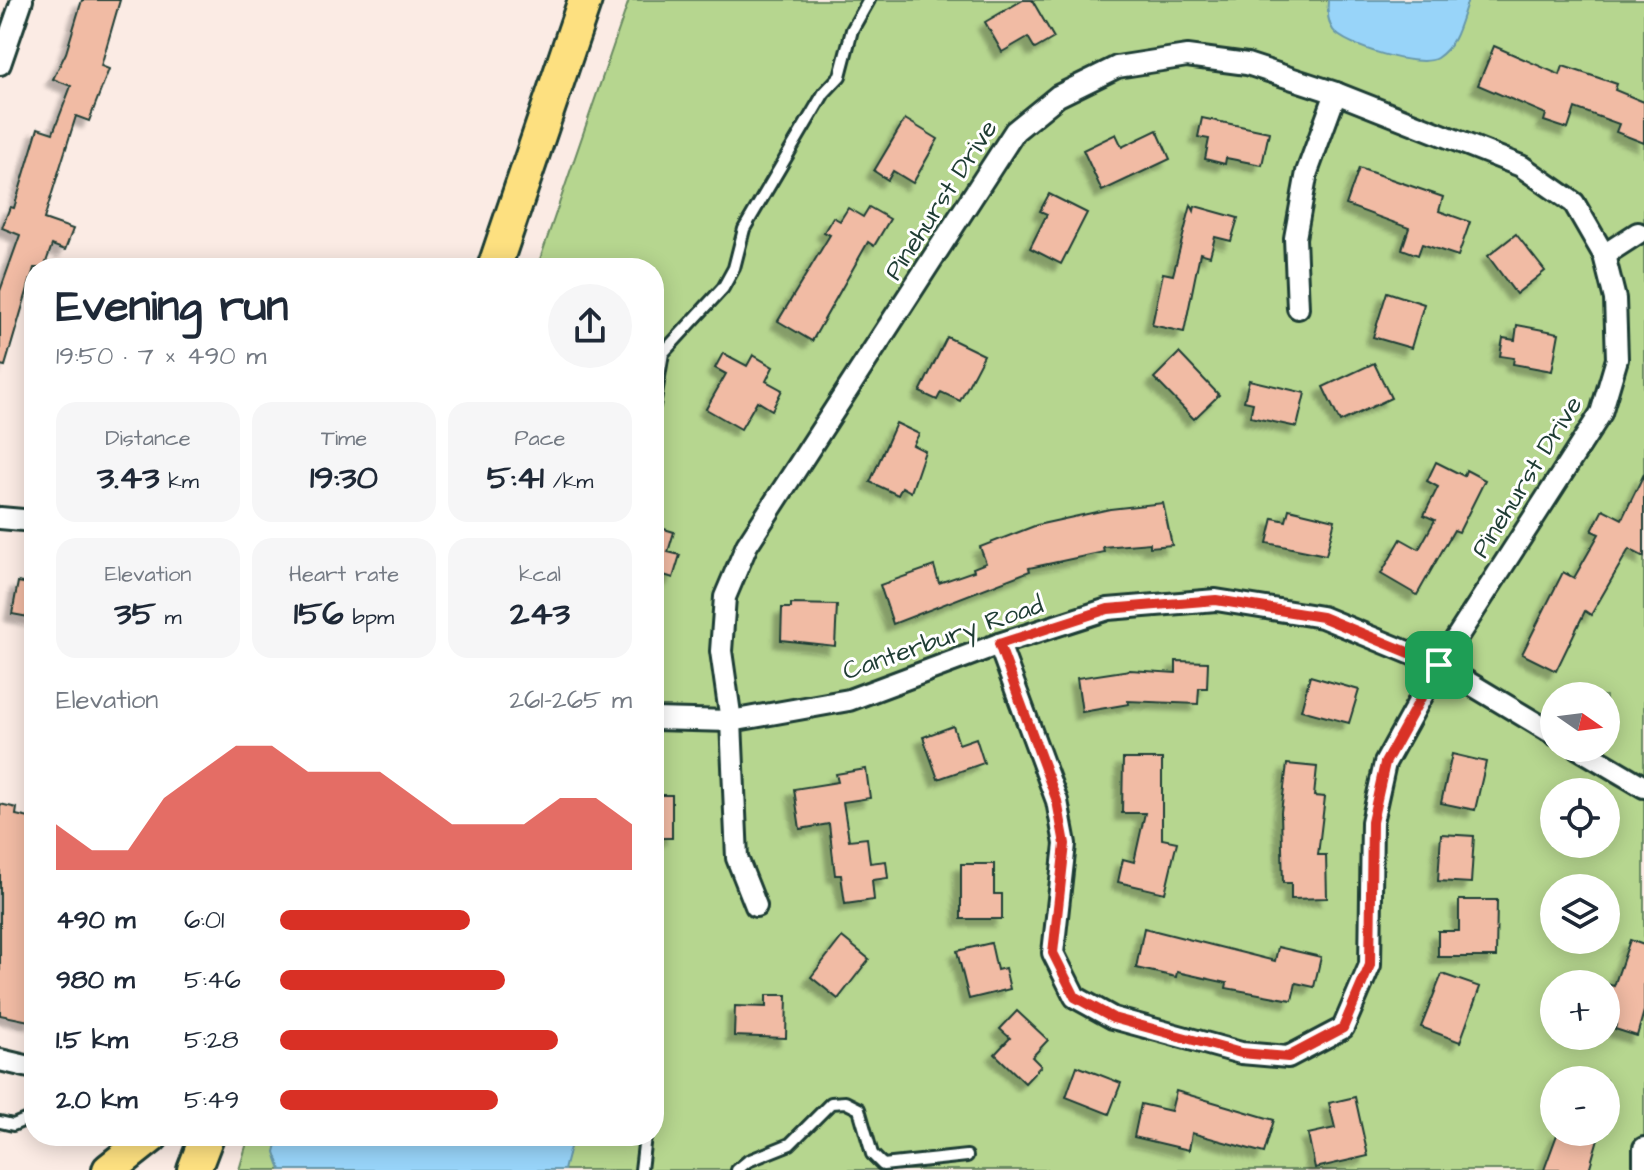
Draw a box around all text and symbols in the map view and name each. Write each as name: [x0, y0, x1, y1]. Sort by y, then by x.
street label: Pinehurst Drive: [876, 113, 1006, 287]
text: Evening run: [56, 277, 288, 338]
button: share: [548, 284, 632, 368]
text: 19:50 · 7 × 490 m: [56, 338, 266, 374]
street label: Pinehurst Drive: [1463, 389, 1591, 565]
text: Distance: [105, 423, 191, 454]
text: Time: [321, 423, 367, 454]
text: Pace: [514, 423, 566, 454]
text: 3.43: [97, 454, 160, 502]
text: 19:30: [310, 454, 378, 502]
text: 5:41: [487, 454, 544, 502]
text: km: [160, 466, 199, 497]
text: /km: [544, 466, 593, 497]
text: Elevation: [105, 559, 191, 590]
text: Heart rate: [289, 559, 399, 590]
text: kcal: [519, 559, 561, 590]
street label: Canterbury Road: [838, 587, 1049, 691]
text: 35: [114, 590, 156, 638]
text: 156: [294, 590, 344, 638]
text: 243: [510, 590, 570, 638]
text: m: [156, 602, 182, 633]
text: bpm: [344, 602, 394, 633]
pin: [1405, 631, 1473, 699]
icon: arrive: [1417, 643, 1461, 687]
text: Elevation: [56, 682, 158, 718]
text: 261–265 m: [509, 682, 632, 718]
north arrow: [1540, 682, 1620, 762]
map controls: [1540, 682, 1620, 1146]
button: locate: [1540, 778, 1620, 858]
button: layers: [1540, 874, 1620, 954]
text: 490 m: [56, 902, 136, 938]
text: 6:01: [184, 902, 224, 938]
text: 980 m: [56, 962, 135, 998]
text: 5:46: [184, 962, 241, 998]
button: +: [1540, 970, 1620, 1050]
text: 1.5 km: [56, 1022, 128, 1058]
text: 5:28: [184, 1022, 239, 1058]
button: −: [1540, 1066, 1620, 1146]
text: 2.0 km: [56, 1082, 138, 1118]
text: 5:49: [184, 1082, 239, 1118]

